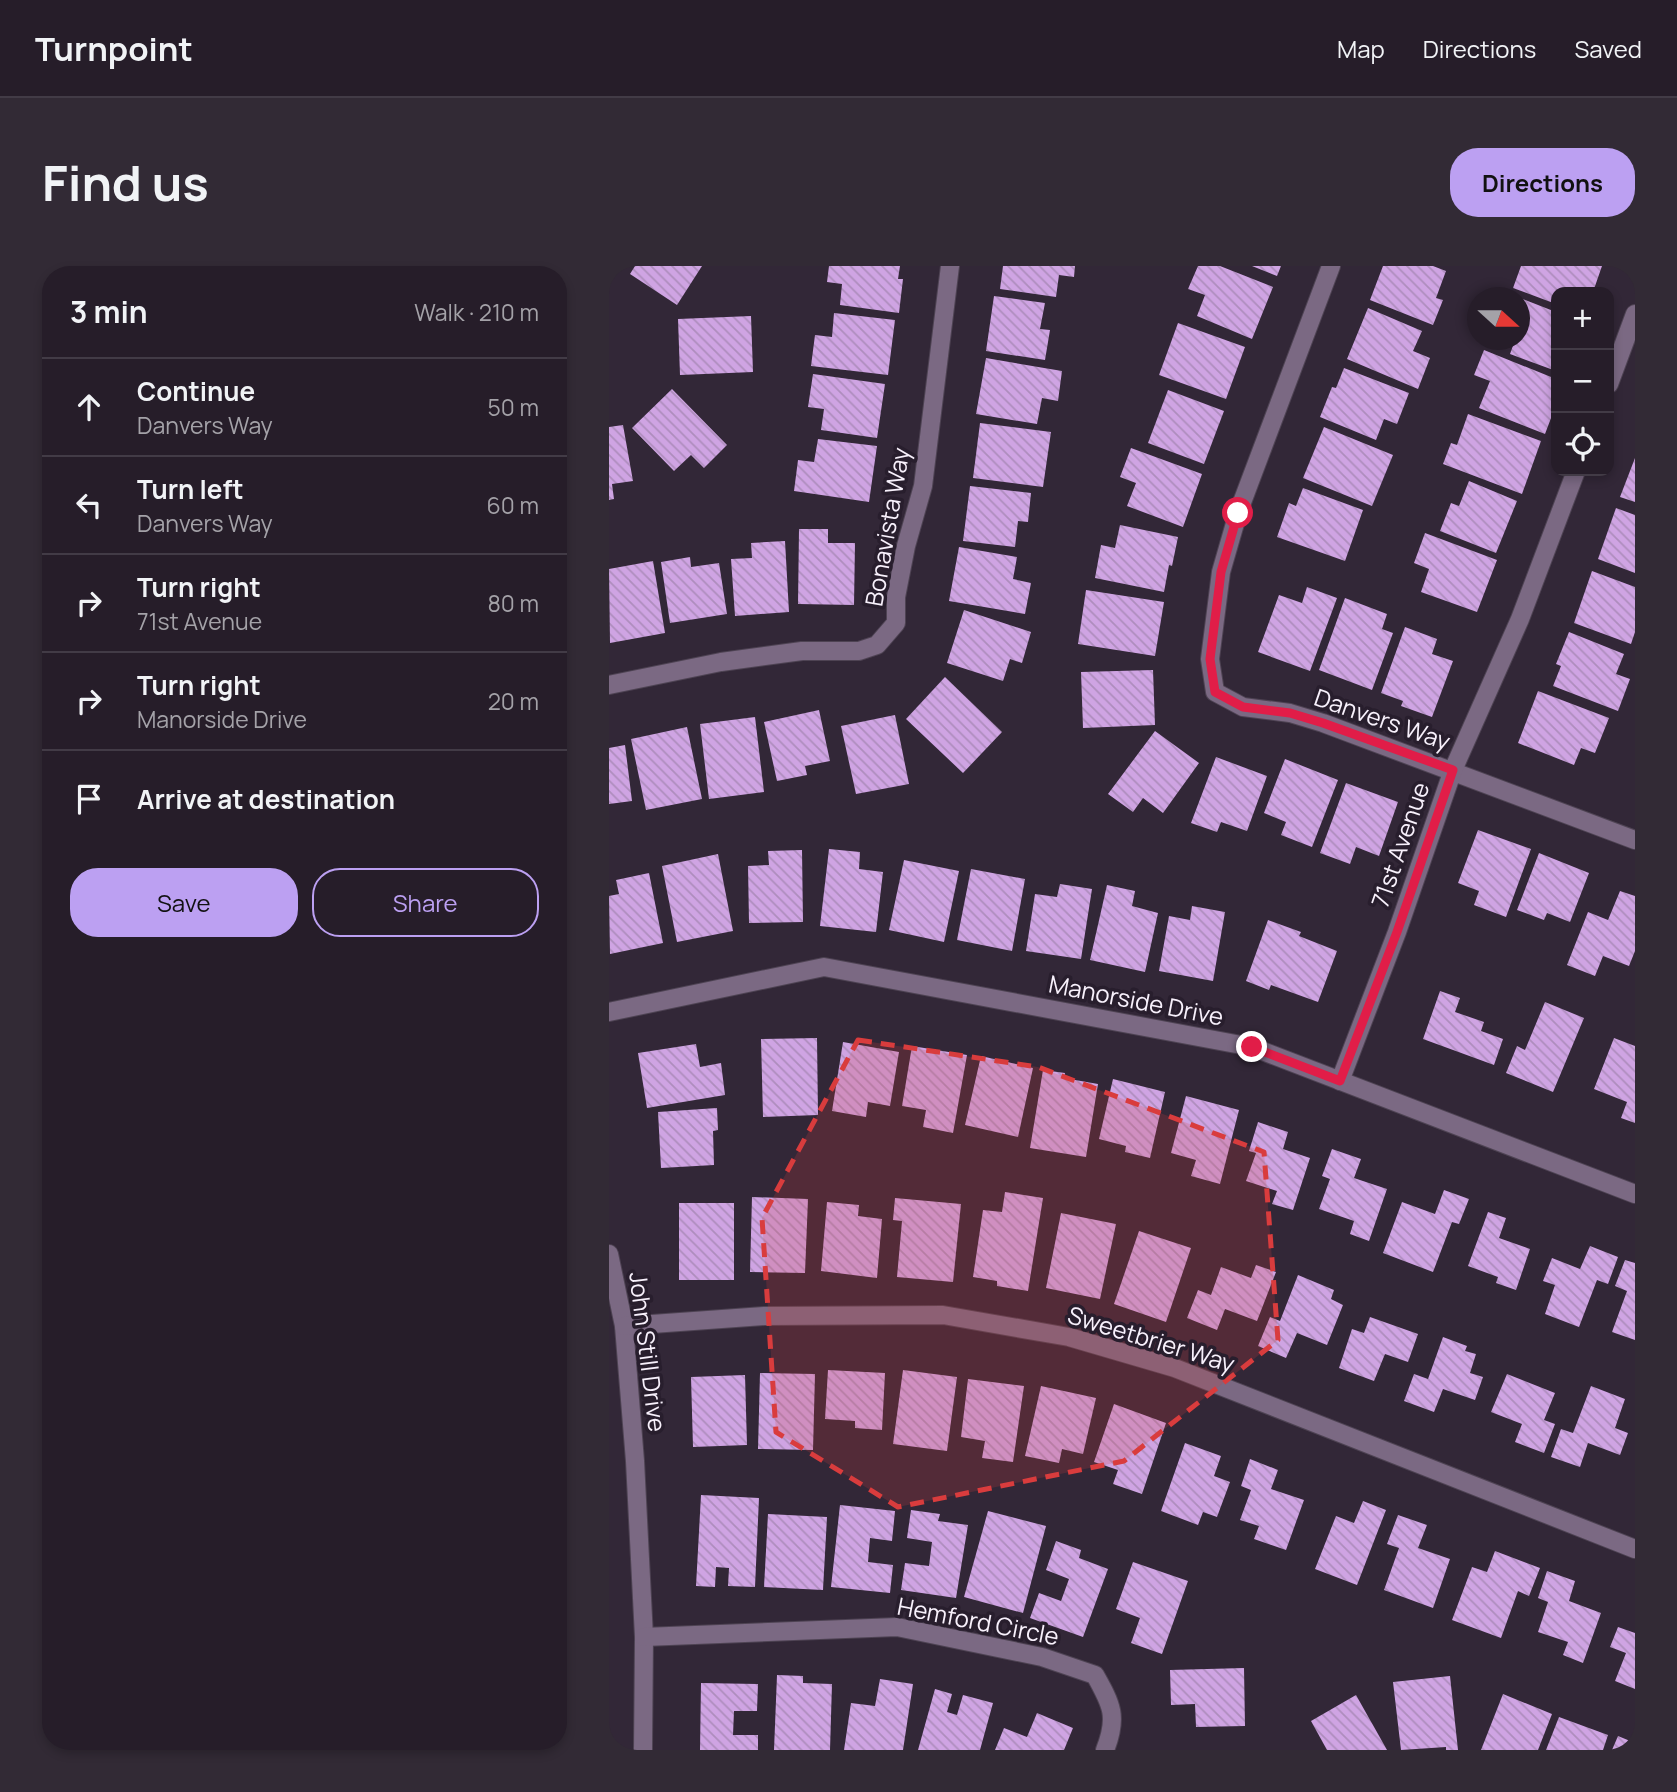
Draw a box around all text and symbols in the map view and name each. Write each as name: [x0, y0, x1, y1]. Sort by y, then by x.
text: Turnpoint: [35, 26, 193, 71]
text: Map: [1337, 32, 1385, 65]
text: Directions: [1423, 32, 1536, 65]
text: Saved: [1574, 32, 1642, 65]
button: Directions: [1450, 148, 1635, 217]
text: Find us: [42, 149, 209, 216]
north arrow: [1467, 287, 1530, 350]
map controls: [1551, 287, 1614, 476]
button: +: [1551, 287, 1614, 350]
text: 3 min: [70, 291, 148, 332]
text: Walk · 210 m: [414, 296, 539, 328]
button: −: [1551, 350, 1614, 413]
text: Continue: [137, 373, 255, 409]
icon: ahead: [70, 388, 108, 426]
text: 50 m: [488, 391, 539, 423]
text: Danvers Way: [137, 409, 273, 441]
button: locate: [1551, 413, 1614, 476]
street label: Bonavista Way: [856, 444, 917, 609]
text: Turn left: [137, 471, 244, 507]
icon: left: [70, 486, 108, 524]
text: 60 m: [487, 489, 539, 521]
route start: [1222, 497, 1253, 528]
text: Danvers Way: [137, 507, 273, 539]
text: Turn right: [137, 569, 261, 605]
icon: right: [70, 584, 108, 622]
text: 80 m: [488, 587, 539, 619]
text: 71st Avenue: [137, 605, 262, 637]
text: Turn right: [137, 667, 261, 703]
street label: Danvers Way: [1310, 680, 1455, 757]
icon: right: [70, 682, 108, 720]
text: 20 m: [488, 685, 539, 717]
text: Manorside Drive: [137, 703, 307, 735]
street label: 71st Avenue: [1363, 777, 1436, 912]
icon: arrive: [70, 780, 108, 818]
text: Arrive at destination: [137, 781, 395, 817]
button: Save: [70, 868, 298, 937]
button: Share: [312, 868, 539, 937]
street label: Manorside Drive: [1046, 966, 1227, 1033]
route end: [1236, 1031, 1267, 1062]
street label: John Still Drive: [622, 1270, 675, 1434]
street label: Sweetbrier Way: [1064, 1297, 1239, 1380]
street label: Hemford Circle: [895, 1589, 1062, 1652]

